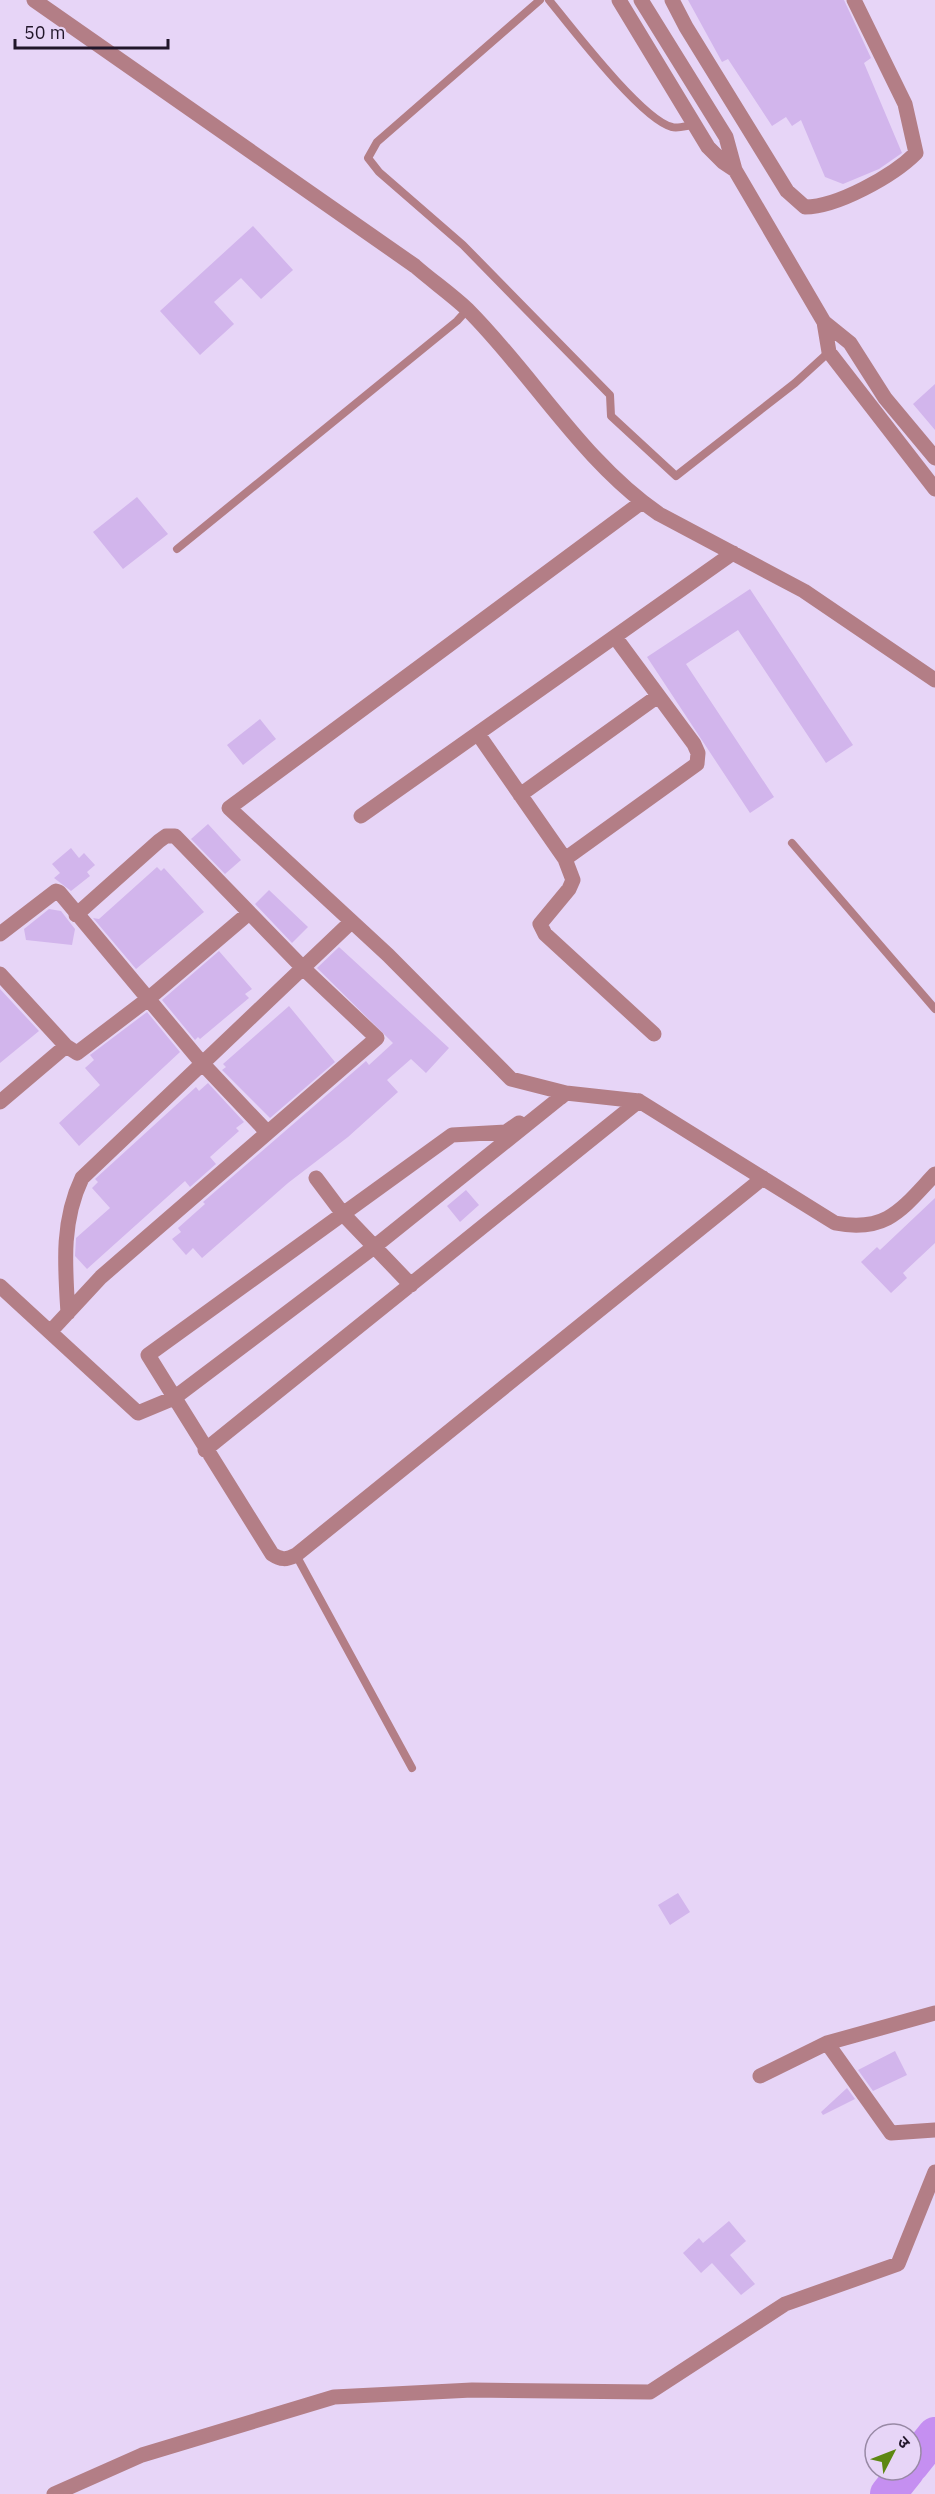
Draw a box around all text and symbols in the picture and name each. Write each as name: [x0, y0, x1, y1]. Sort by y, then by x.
scale bar: [15, 12, 168, 50]
text: 50 m: [24, 21, 66, 44]
north arrow: [863, 2422, 923, 2482]
text: उ: [894, 2432, 915, 2453]

